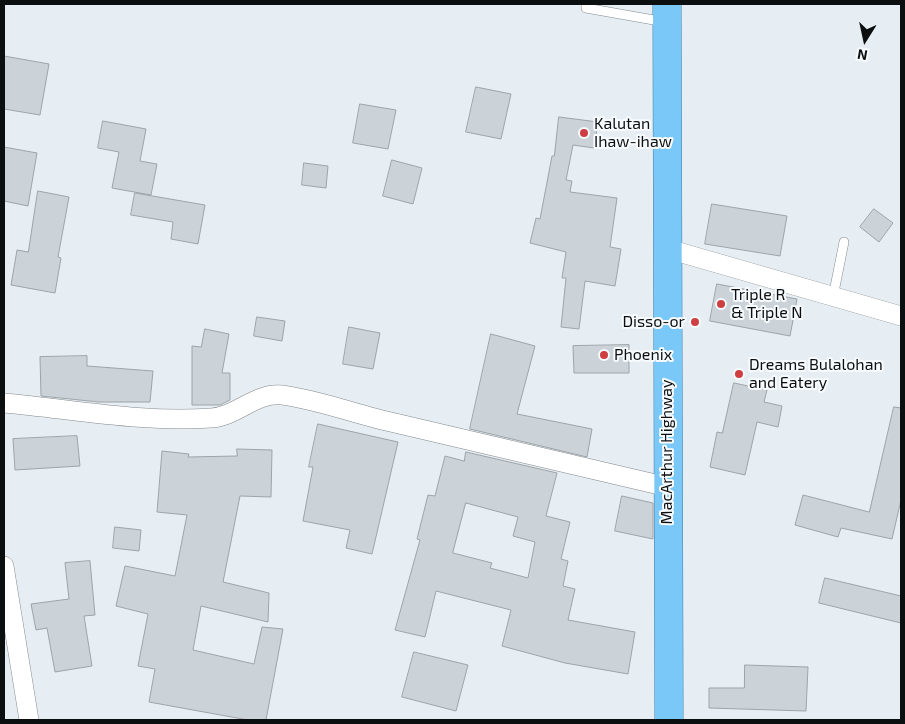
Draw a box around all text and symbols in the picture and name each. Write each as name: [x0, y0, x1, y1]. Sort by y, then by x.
north arrow: [840, 15, 890, 65]
text: N: [856, 46, 869, 65]
place label: Kalutan Ihaw-ihaw: [594, 114, 672, 152]
marker: Kalutan Ihaw-ihaw: [578, 127, 590, 139]
place label: Triple R & Triple N: [731, 285, 803, 323]
marker: Triple R & Triple N: [715, 298, 727, 310]
place label: Disso-or: [622, 312, 685, 332]
marker: Disso-or: [689, 316, 701, 328]
place label: Phoenix: [614, 345, 672, 365]
marker: Phoenix: [598, 349, 610, 361]
place label: Dreams Bulalohan and Eatery: [749, 355, 883, 393]
marker: Dreams Bulalohan and Eatery: [733, 368, 745, 380]
street label: MacArthur Highway: [657, 380, 677, 524]

